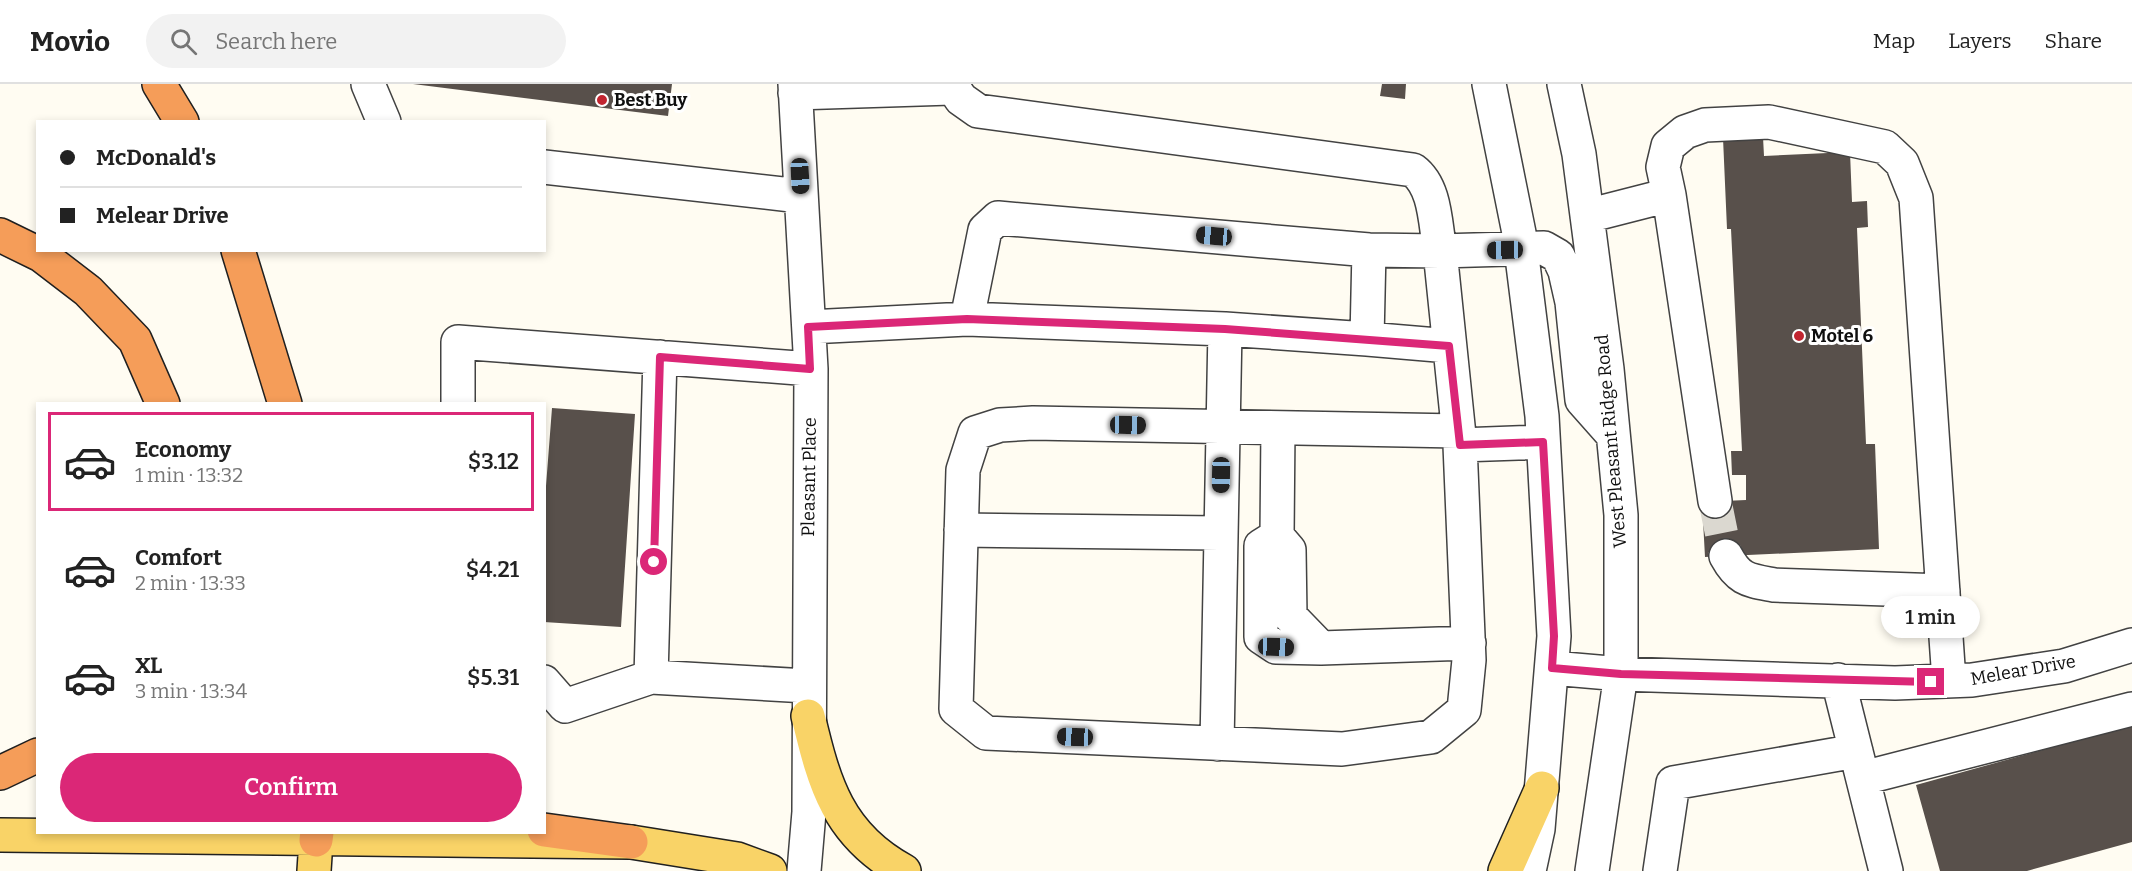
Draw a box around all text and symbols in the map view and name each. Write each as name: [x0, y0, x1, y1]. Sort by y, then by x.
search box: [146, 14, 566, 68]
text: Movio: [30, 25, 110, 58]
icon: search: [167, 25, 200, 58]
text: Search here: [215, 28, 337, 55]
text: Map: [1873, 28, 1915, 54]
text: Layers: [1948, 28, 2012, 54]
text: Share: [2045, 28, 2102, 54]
place label: Best Buy: [614, 89, 688, 111]
marker: Best Buy: [595, 93, 609, 107]
text: McDonald's: [96, 144, 216, 171]
car: [790, 158, 810, 194]
text: Melear Drive: [96, 202, 229, 229]
car: [1195, 225, 1233, 247]
car: [1487, 241, 1523, 259]
place label: Motel 6: [1811, 325, 1873, 347]
marker: Motel 6: [1792, 329, 1806, 343]
street label: West Pleasant Ridge Road: [1591, 333, 1631, 549]
car: [1110, 416, 1146, 434]
street label: Pleasant Place: [797, 417, 821, 537]
icon: car: [63, 435, 117, 489]
text: Economy: [135, 436, 231, 463]
text: $3.12: [468, 448, 519, 475]
car: [1212, 457, 1230, 493]
text: 1 min · 13:32: [135, 463, 243, 487]
icon: car: [63, 543, 117, 597]
text: Comfort: [135, 544, 222, 571]
route start: [640, 548, 667, 575]
text: $4.21: [466, 556, 519, 583]
text: 2 min · 13:33: [135, 571, 246, 595]
callout: 1 min: [1882, 595, 1980, 637]
text: 1 min: [1905, 605, 1956, 629]
car: [1258, 637, 1294, 657]
street label: Melear Drive: [1969, 650, 2077, 690]
icon: car: [63, 651, 117, 705]
text: XL: [135, 652, 162, 679]
text: $5.31: [467, 664, 519, 691]
route end: [1917, 668, 1944, 695]
text: 3 min · 13:34: [135, 679, 247, 703]
car: [1057, 727, 1093, 747]
button: Confirm: [60, 753, 522, 822]

